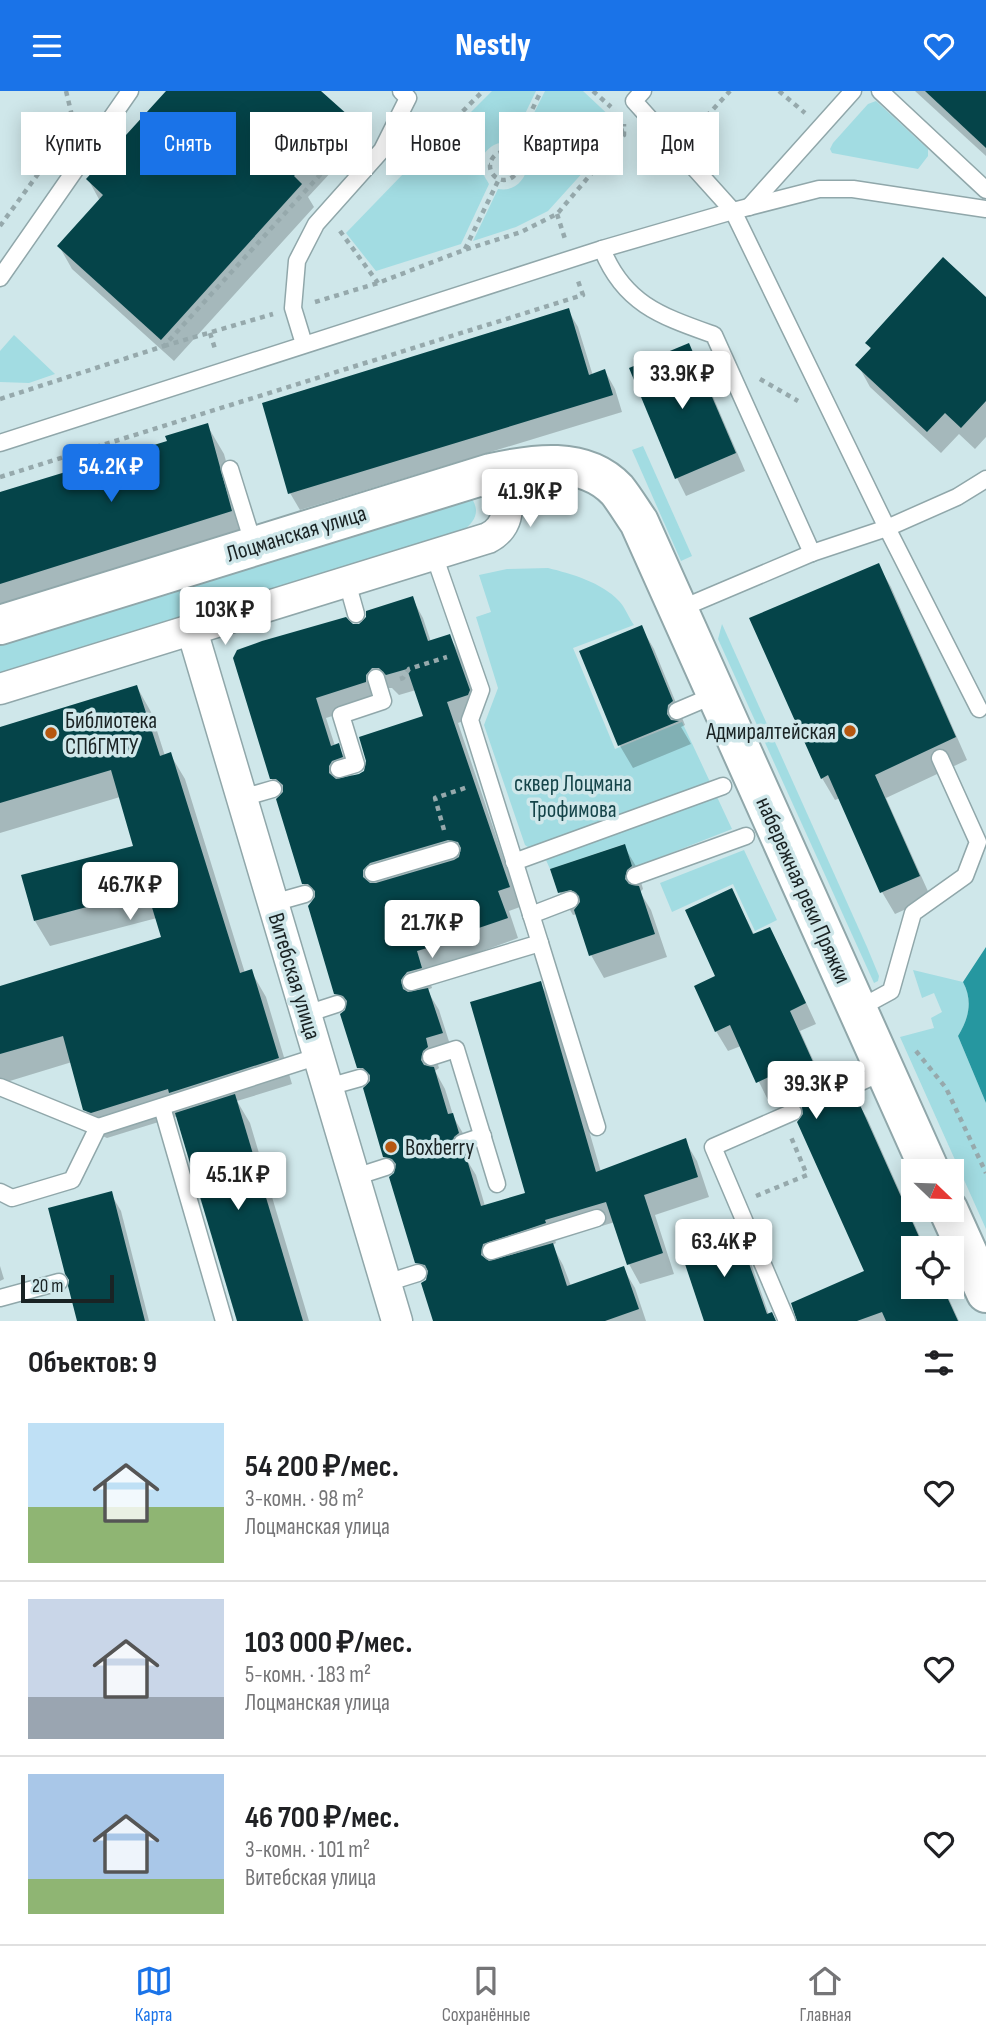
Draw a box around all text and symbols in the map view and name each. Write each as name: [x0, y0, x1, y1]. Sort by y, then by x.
text: Nestly: [455, 26, 531, 65]
icon: menu: [28, 27, 66, 65]
icon: heart: [920, 27, 958, 65]
chip: Купить: [21, 112, 126, 175]
chip: Снять: [140, 112, 236, 175]
chip: Фильтры: [250, 112, 372, 175]
chip: Новое: [386, 112, 485, 175]
chip: Квартира: [499, 112, 623, 175]
chip: Дом: [637, 112, 719, 175]
pin: 33.9K ₽: [617, 351, 747, 411]
text: 33.9K ₽: [650, 360, 714, 388]
pin: 54.2K ₽: [46, 445, 176, 504]
text: 54.2K ₽: [79, 453, 143, 481]
pin: 41.9K ₽: [465, 469, 595, 529]
text: 41.9K ₽: [498, 478, 562, 506]
street label: Лоцманская улица: [223, 499, 370, 569]
pin: 103K ₽: [168, 587, 282, 647]
text: 103K ₽: [196, 596, 254, 624]
place label: Библиотека СПбГМТУ: [65, 707, 157, 761]
place label: Адмиралтейская: [705, 718, 836, 746]
marker: Адмиралтейская: [842, 723, 858, 739]
marker: Библиотека СПбГМТУ: [43, 725, 59, 741]
park label: сквер Лоцмана Трофимова: [514, 770, 632, 824]
street label: набережная реки Пряжки: [749, 793, 857, 988]
pin: 46.7K ₽: [65, 863, 195, 922]
text: 46.7K ₽: [98, 871, 162, 899]
pin: 21.7K ₽: [367, 901, 497, 960]
text: 21.7K ₽: [401, 909, 463, 937]
street label: Витебская улица: [261, 910, 327, 1043]
pin: 39.3K ₽: [751, 1061, 881, 1121]
text: 39.3K ₽: [784, 1070, 848, 1098]
place label: Boxberry: [405, 1134, 474, 1162]
marker: Boxberry: [383, 1139, 399, 1155]
pin: 45.1K ₽: [173, 1153, 303, 1212]
north arrow: [901, 1159, 964, 1221]
map controls: [901, 1159, 964, 1299]
text: 45.1K ₽: [206, 1161, 270, 1189]
pin: 63.4K ₽: [659, 1219, 789, 1279]
text: 63.4K ₽: [691, 1228, 757, 1256]
button: locate: [901, 1236, 964, 1299]
scale bar: [21, 1272, 114, 1304]
text: 20 m: [32, 1275, 64, 1298]
icon: filters: [920, 1344, 958, 1382]
text: Объектов: 9: [28, 1345, 157, 1381]
text: 54 200 ₽/мес.: [245, 1449, 399, 1485]
icon: home: [84, 1451, 168, 1535]
icon: heart: [920, 1474, 958, 1512]
text: 3-комн. · 98 m²: [245, 1485, 364, 1513]
text: Лоцманская улица: [245, 1513, 390, 1541]
text: 103 000 ₽/мес.: [245, 1625, 412, 1661]
icon: home: [84, 1627, 168, 1711]
icon: heart: [920, 1650, 958, 1688]
text: 5-комн. · 183 m²: [245, 1661, 371, 1689]
text: Лоцманская улица: [245, 1689, 390, 1717]
text: 46 700 ₽/мес.: [245, 1800, 400, 1836]
icon: home: [84, 1802, 168, 1886]
icon: heart: [920, 1825, 958, 1863]
text: 3-комн. · 101 m²: [245, 1836, 370, 1864]
text: Витебская улица: [245, 1864, 376, 1892]
tab: Карта: [135, 1962, 173, 2027]
tab: Сохранённые: [442, 1962, 530, 2027]
tab: Главная: [800, 1962, 851, 2027]

